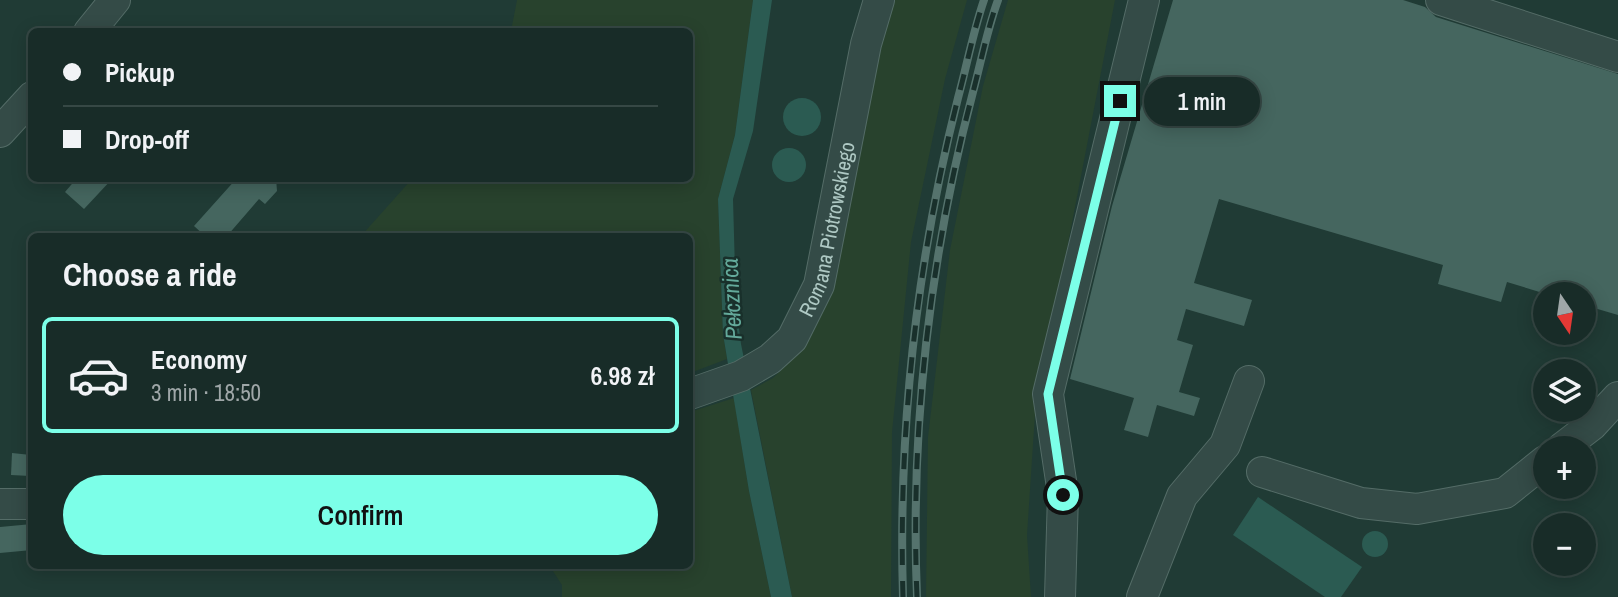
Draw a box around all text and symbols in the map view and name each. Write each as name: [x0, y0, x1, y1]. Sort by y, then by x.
text: Pickup: [105, 55, 175, 90]
callout: 1 min: [1144, 76, 1260, 126]
route end: [1104, 85, 1136, 117]
text: 1 min: [1178, 86, 1226, 117]
text: Drop-off: [105, 122, 189, 157]
street label: Romana Piotrowskiego: [791, 139, 861, 321]
text: Choose a ride: [63, 253, 237, 296]
water label: Pełcznica: [713, 257, 749, 341]
north arrow: [1533, 282, 1596, 345]
map controls: [1533, 282, 1596, 576]
text: Economy: [151, 342, 247, 377]
icon: car: [67, 344, 130, 407]
text: 6.98 zł: [590, 358, 654, 393]
button: layers: [1533, 359, 1596, 422]
text: 3 min · 18:50: [151, 377, 261, 408]
button: +: [1533, 436, 1596, 499]
button: Confirm: [63, 475, 658, 555]
route start: [1047, 479, 1079, 511]
button: −: [1533, 513, 1596, 576]

